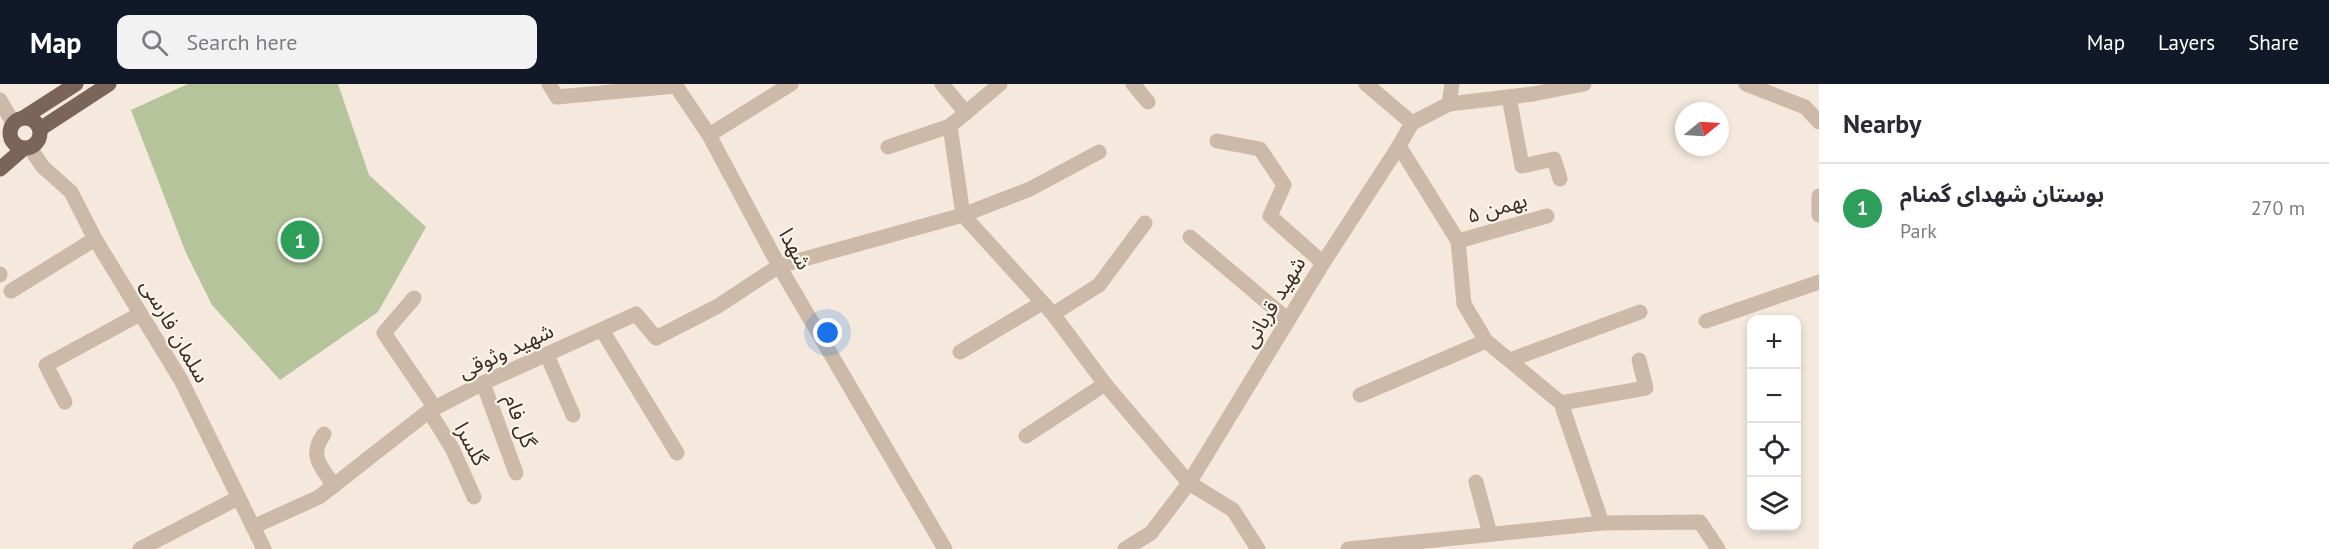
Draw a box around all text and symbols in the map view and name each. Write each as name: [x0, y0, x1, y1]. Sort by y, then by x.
search box: [117, 15, 537, 69]
text: Map: [30, 24, 81, 61]
icon: search: [138, 26, 171, 59]
text: Search here: [186, 28, 297, 56]
text: Map: [2087, 29, 2125, 56]
text: Layers: [2158, 29, 2215, 56]
text: Share: [2248, 29, 2299, 56]
north arrow: [1675, 102, 1729, 156]
text: Nearby: [1843, 107, 1921, 140]
text: بوستان شهدای گمنام: [1900, 180, 2104, 208]
street label: بهمن ۵: [1464, 186, 1530, 229]
text: 1: [1857, 195, 1868, 221]
text: 270 m: [2251, 195, 2305, 221]
pin: 1: [280, 218, 320, 262]
text: Park: [1900, 218, 1937, 244]
street label: شهدا: [773, 223, 818, 274]
street label: شهید قربانی: [1236, 251, 1311, 352]
street label: سلمان فارسی: [135, 274, 216, 388]
map controls: [1747, 315, 1801, 531]
button: +: [1747, 315, 1801, 369]
street label: شهید وثوقی: [454, 317, 558, 384]
your location: [813, 318, 842, 347]
button: −: [1747, 369, 1801, 423]
street label: گل فام: [496, 390, 543, 453]
street label: گلسرا: [449, 417, 494, 471]
button: locate: [1747, 423, 1801, 477]
button: layers: [1747, 477, 1801, 531]

